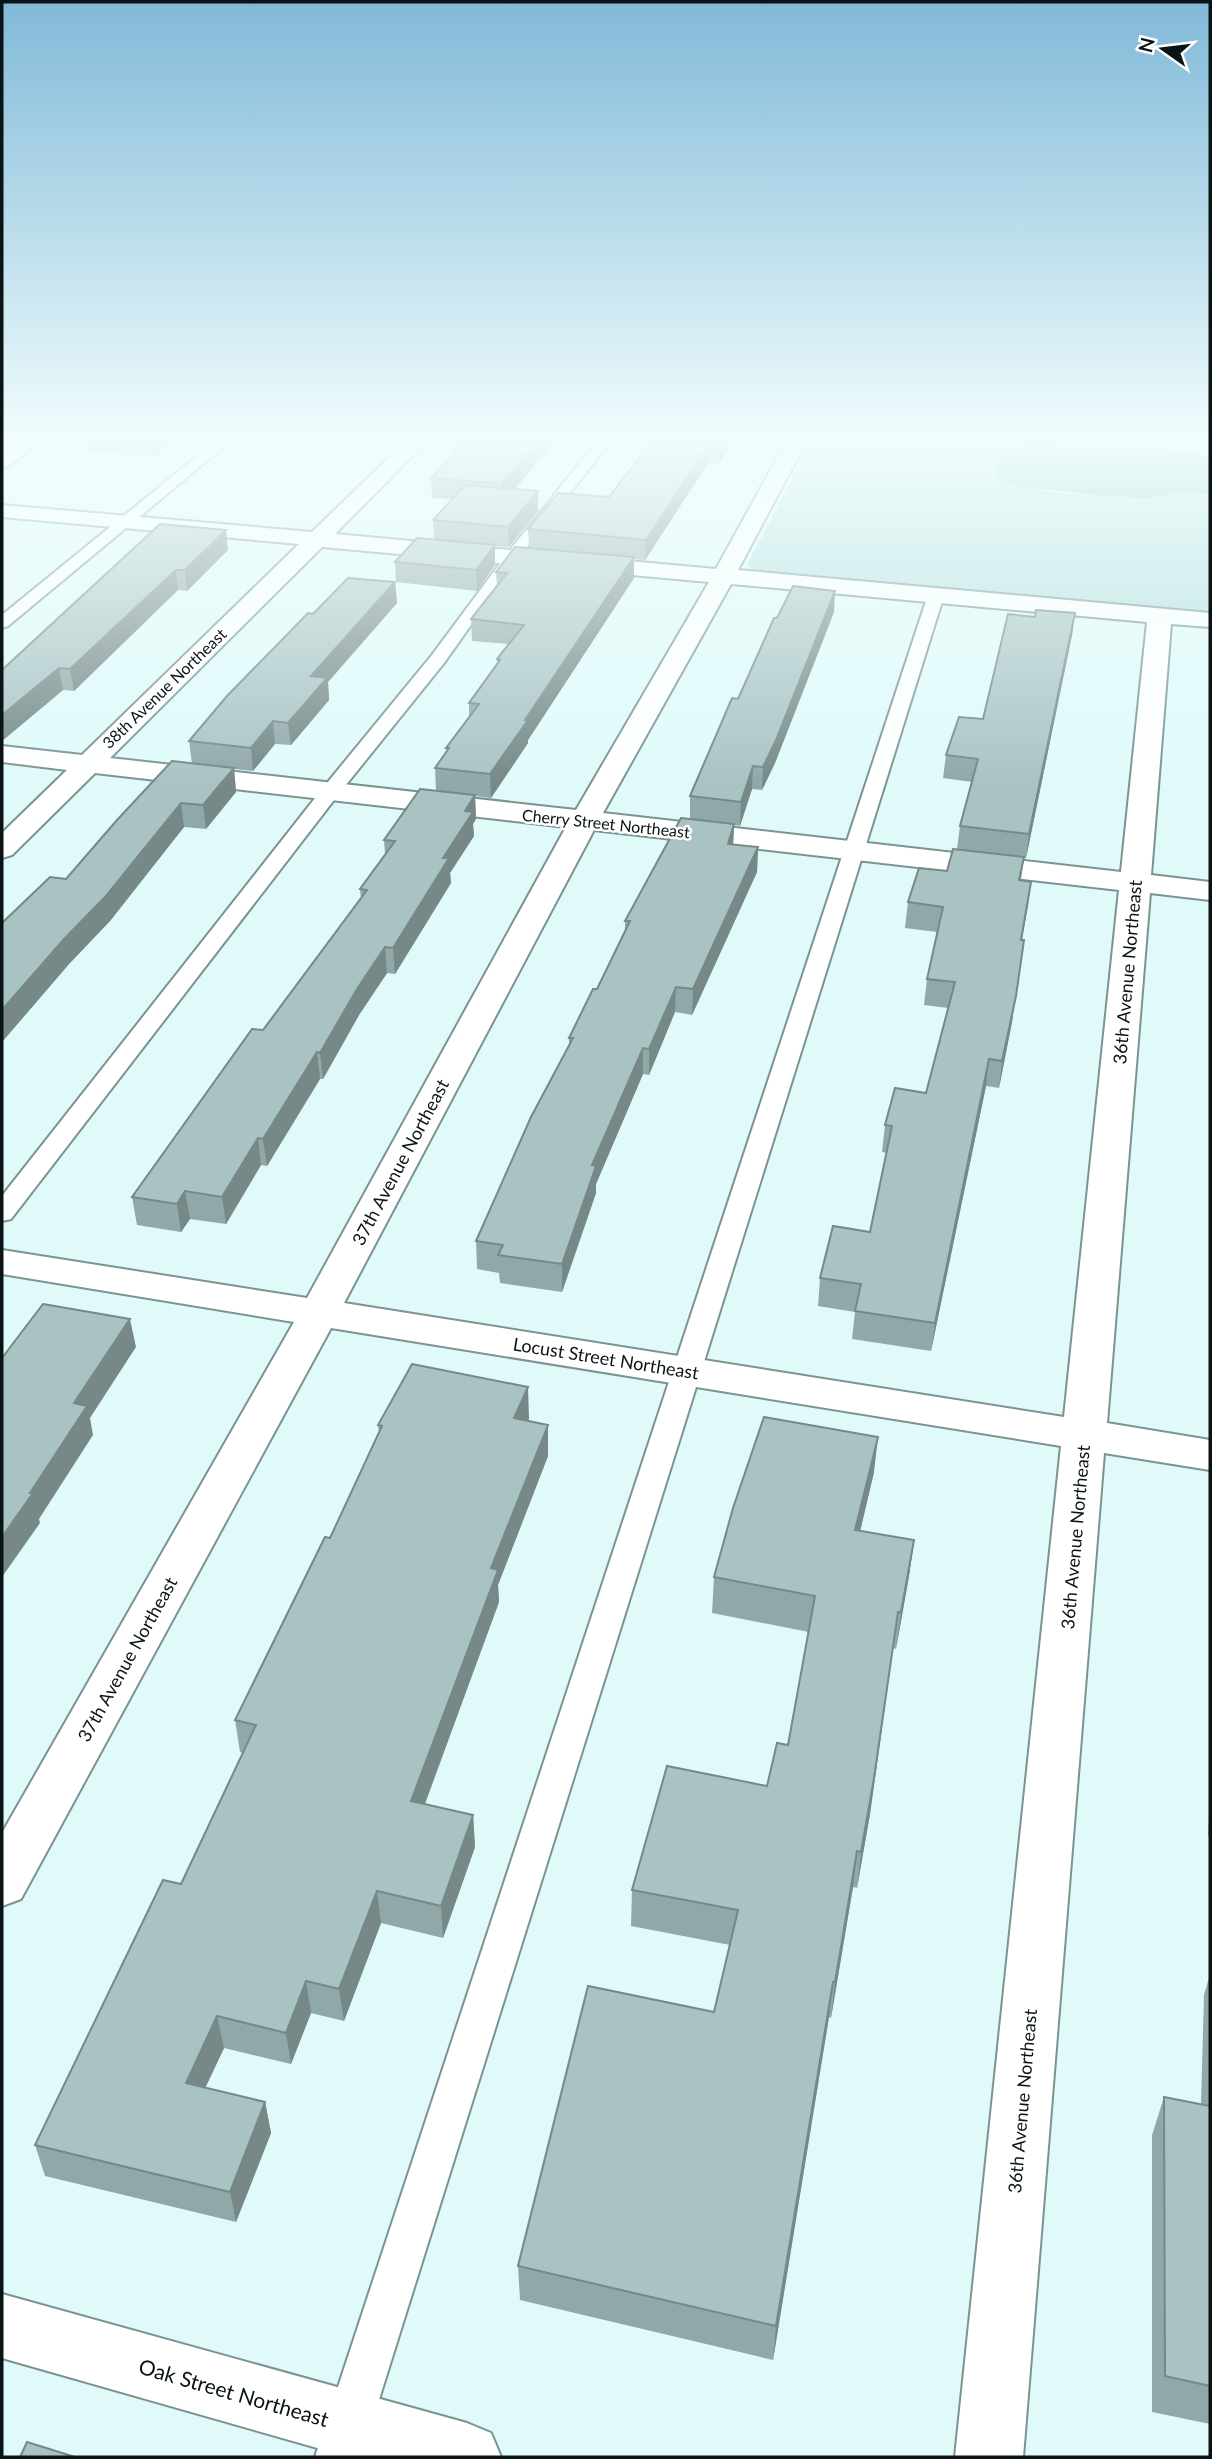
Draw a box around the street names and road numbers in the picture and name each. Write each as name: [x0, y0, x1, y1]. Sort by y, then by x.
street label: 38th Avenue Northeast: [98, 624, 230, 752]
street label: Cherry Street Northeast: [521, 805, 691, 841]
street label: 36th Avenue Northeast: [1108, 878, 1146, 1065]
street label: 37th Avenue Northeast: [347, 1075, 453, 1249]
street label: Locust Street Northeast: [512, 1332, 701, 1384]
street label: 36th Avenue Northeast: [1056, 1443, 1094, 1630]
street label: 37th Avenue Northeast: [73, 1572, 182, 1745]
street label: 36th Avenue Northeast: [1003, 2007, 1041, 2194]
street label: Oak Street Northeast: [136, 2353, 332, 2431]

